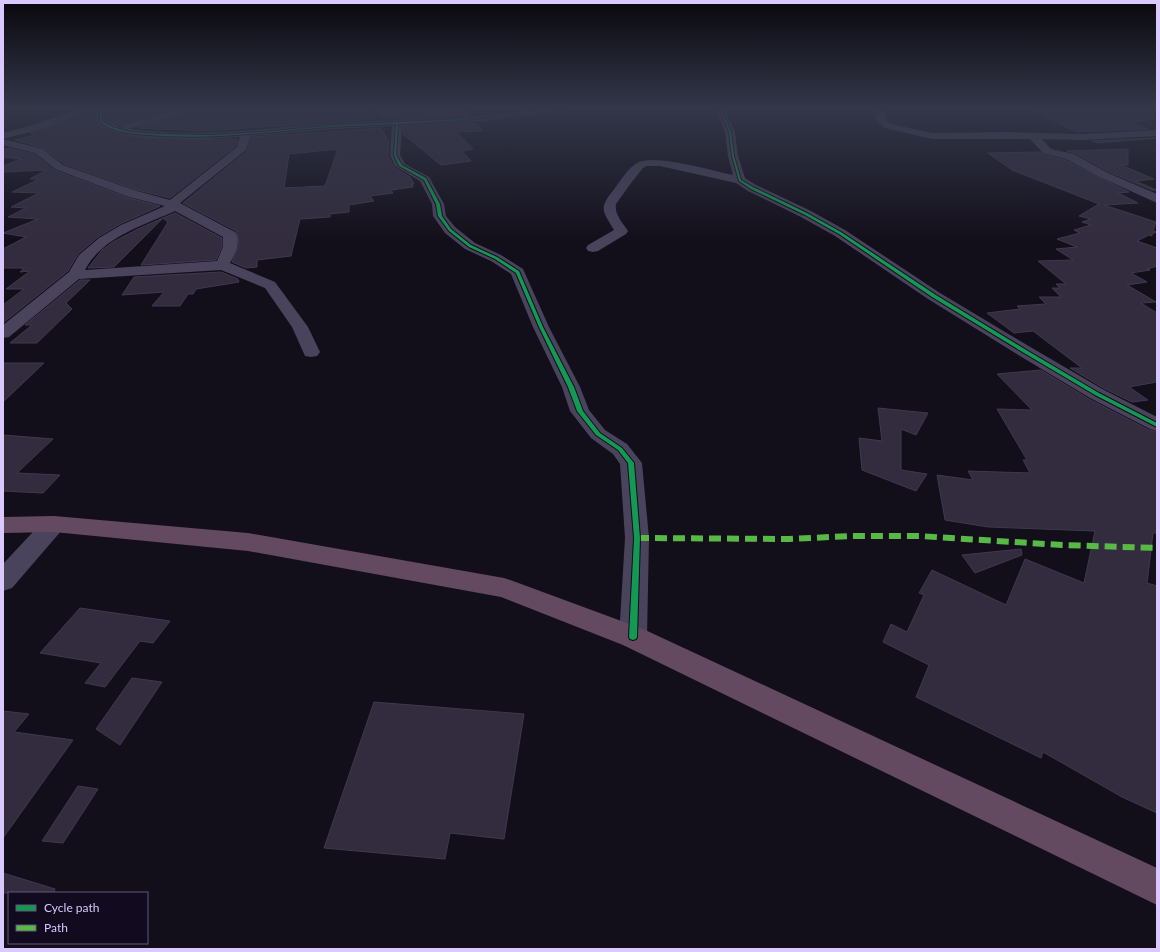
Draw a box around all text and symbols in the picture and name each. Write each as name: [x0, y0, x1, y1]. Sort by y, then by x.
legend: [8, 892, 148, 944]
text: Cycle path: [44, 900, 99, 915]
text: Path: [44, 920, 68, 935]

